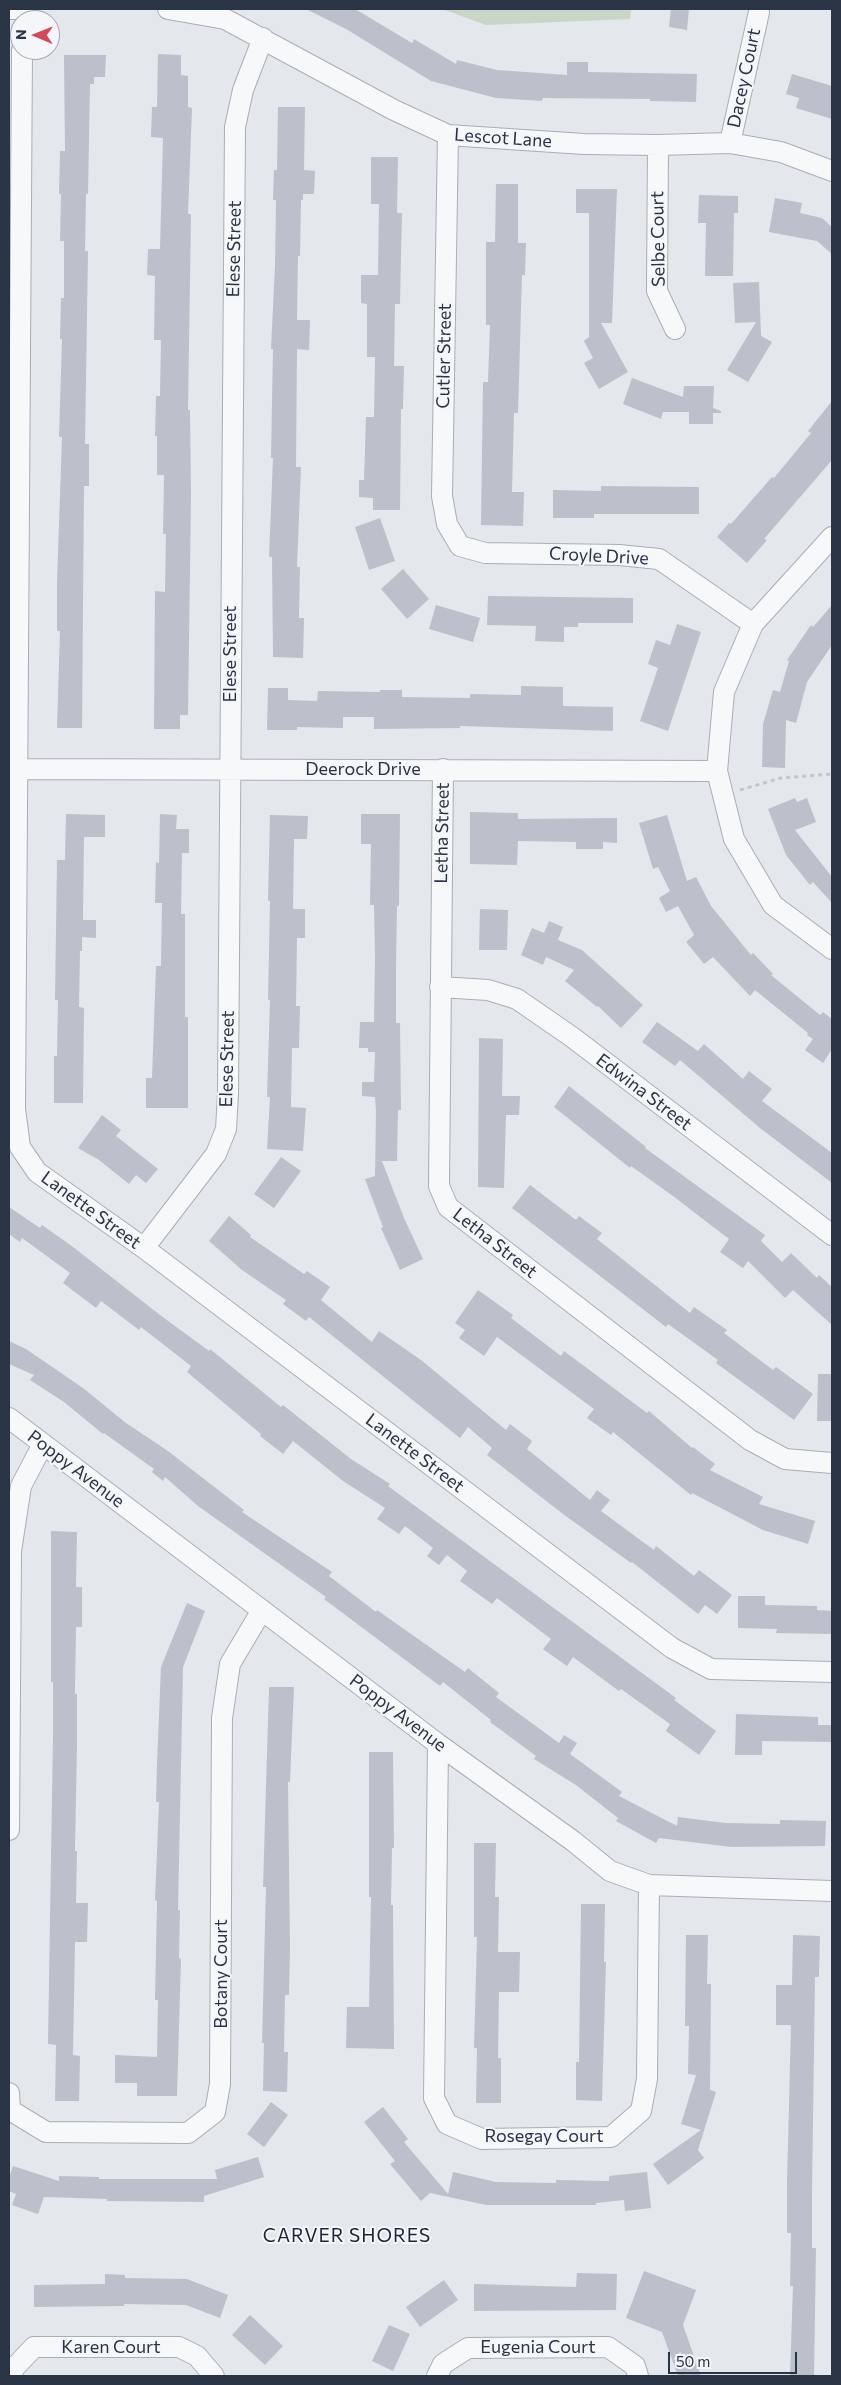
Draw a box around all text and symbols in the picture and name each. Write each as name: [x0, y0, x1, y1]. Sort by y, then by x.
north arrow: [10, 10, 60, 60]
street label: Dacey Court: [723, 26, 765, 130]
text: N: [12, 29, 29, 40]
street label: Lescot Lane: [453, 124, 553, 152]
street label: Selbe Court: [646, 191, 670, 287]
street label: Elese Street: [222, 200, 246, 298]
street label: Cutler Street: [432, 303, 456, 409]
street label: Croyle Drive: [549, 543, 649, 569]
street label: Elese Street: [219, 606, 241, 702]
street label: Deerock Drive: [305, 758, 421, 780]
street label: Letha Street: [430, 782, 454, 884]
street label: Elese Street: [215, 1010, 239, 1108]
street label: Edwina Street: [592, 1049, 696, 1135]
street label: Lanette Street: [37, 1167, 145, 1253]
street label: Letha Street: [449, 1203, 541, 1283]
street label: Lanette Street: [361, 1409, 469, 1497]
street label: Poppy Avenue: [23, 1426, 129, 1512]
street label: Poppy Avenue: [345, 1670, 451, 1756]
street label: Botany Court: [210, 1919, 232, 2029]
street label: Rosegay Court: [484, 2125, 604, 2147]
district label: CARVER SHORES: [261, 2225, 433, 2247]
street label: Karen Court: [61, 2336, 161, 2358]
street label: Eugenia Court: [480, 2336, 596, 2358]
scale bar: [671, 2342, 800, 2374]
text: 50 m: [676, 2352, 710, 2370]

